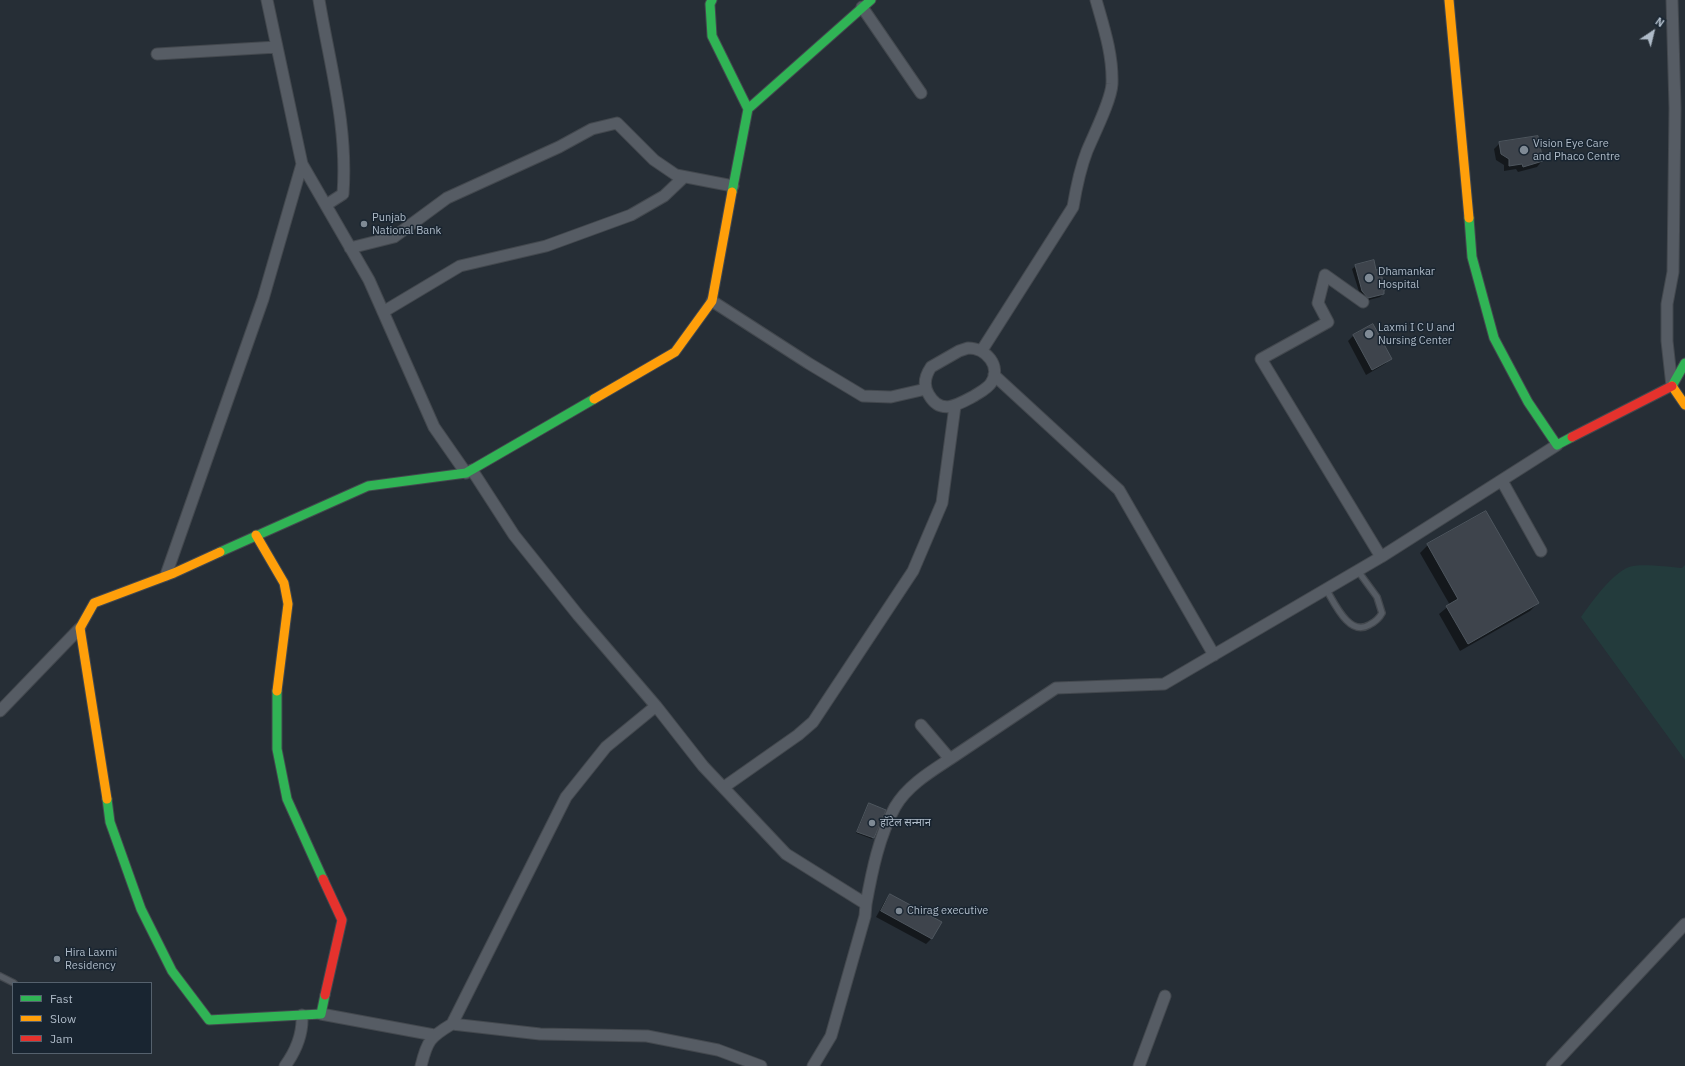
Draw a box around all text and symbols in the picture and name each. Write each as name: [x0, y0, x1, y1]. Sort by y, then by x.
north arrow: [1633, 12, 1673, 52]
text: N: [1653, 14, 1667, 30]
place label: Vision Eye Care and Phaco Centre: [1533, 137, 1620, 163]
marker: Vision Eye Care and Phaco Centre: [1518, 144, 1530, 156]
place label: Punjab National Bank: [372, 211, 441, 237]
marker: Punjab National Bank: [359, 219, 369, 229]
place label: Dhamankar Hospital: [1378, 265, 1435, 291]
marker: Dhamankar Hospital: [1363, 272, 1375, 284]
place label: Laxmi I C U and Nursing Center: [1378, 321, 1455, 347]
marker: Laxmi I C U and Nursing Center: [1363, 328, 1375, 340]
place label: हॉटेल सन्मान: [880, 816, 931, 830]
marker: हॉटेल सन्मान: [867, 818, 877, 828]
place label: Chirag executive: [907, 904, 988, 918]
marker: Chirag executive: [894, 906, 904, 916]
place label: Hira Laxmi Residency: [65, 946, 117, 972]
marker: Hira Laxmi Residency: [52, 954, 62, 964]
legend: [12, 982, 152, 1054]
text: Fast: [50, 991, 73, 1006]
text: Slow: [50, 1011, 76, 1026]
text: Jam: [50, 1031, 73, 1046]

